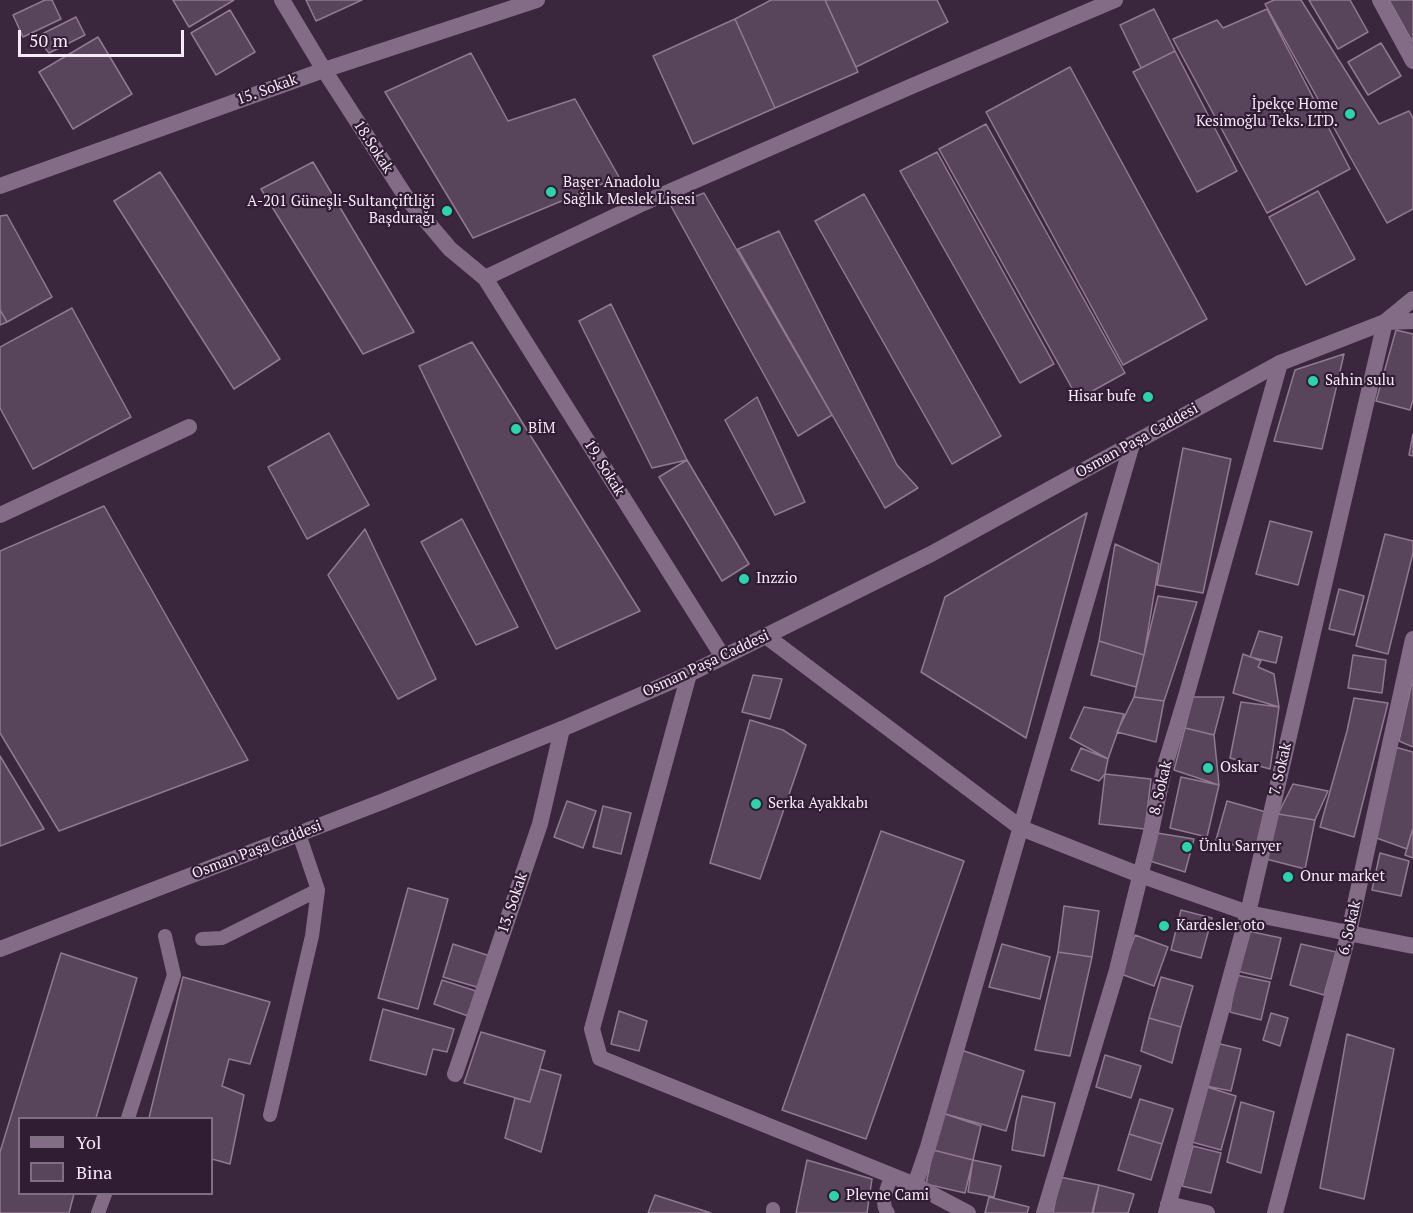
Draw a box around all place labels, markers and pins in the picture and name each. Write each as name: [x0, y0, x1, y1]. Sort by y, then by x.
place label: İpekçe Home Kesimoğlu Teks. LTD.: [1196, 96, 1338, 131]
marker: İpekçe Home Kesimoğlu Teks. LTD.: [1343, 107, 1357, 121]
place label: Başer Anadolu Sağlık Meslek Lisesi: [563, 174, 695, 209]
marker: Başer Anadolu Sağlık Meslek Lisesi: [544, 185, 558, 199]
place label: A-201 Güneşli-Sultançiftliği Başdurağı: [247, 193, 435, 228]
marker: A-201 Güneşli-Sultançiftliği Başdurağı: [440, 204, 454, 218]
place label: Sahin sulu: [1325, 372, 1395, 390]
marker: Sahin sulu: [1306, 374, 1320, 388]
place label: Hisar bufe: [1068, 388, 1136, 406]
marker: Hisar bufe: [1141, 390, 1155, 404]
place label: BİM: [528, 420, 556, 438]
marker: BİM: [509, 422, 523, 436]
place label: Inzzio: [756, 570, 797, 588]
marker: Inzzio: [737, 572, 751, 586]
place label: Oskar: [1220, 759, 1259, 777]
marker: Oskar: [1201, 761, 1215, 775]
place label: Serka Ayakkabı: [768, 795, 868, 813]
marker: Serka Ayakkabı: [749, 797, 763, 811]
place label: Ünlu Sarıyer: [1199, 838, 1281, 856]
marker: Ünlu Sarıyer: [1180, 840, 1194, 854]
place label: Onur market: [1300, 868, 1385, 886]
marker: Onur market: [1281, 870, 1295, 884]
place label: Kardesler oto: [1176, 917, 1265, 935]
marker: Kardesler oto: [1157, 919, 1171, 933]
place label: Plevne Cami: [846, 1187, 929, 1205]
marker: Plevne Cami: [827, 1189, 841, 1203]

